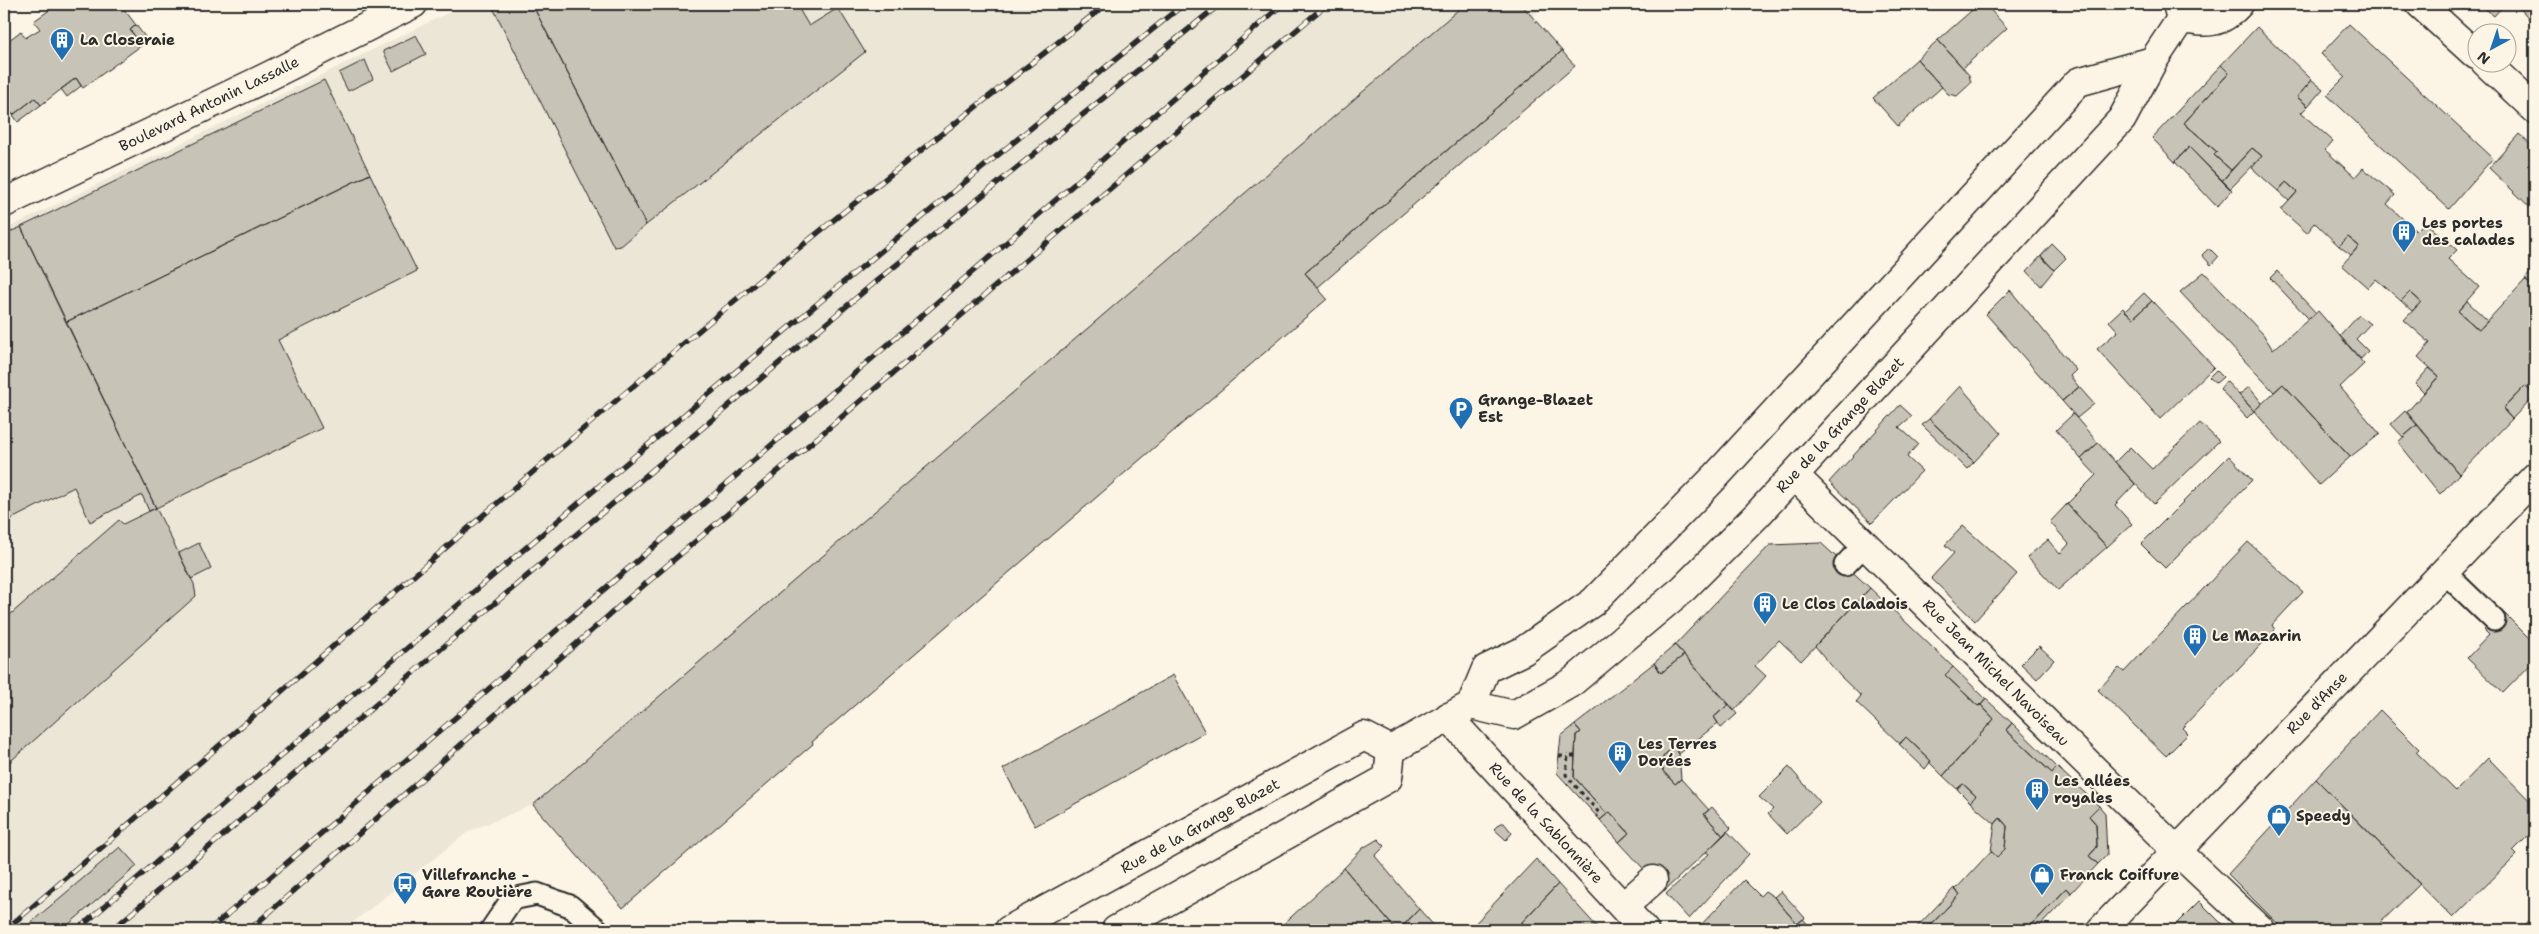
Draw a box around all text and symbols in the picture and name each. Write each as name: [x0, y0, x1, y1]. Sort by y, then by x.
north arrow: [2466, 22, 2516, 72]
building icon: La Closeraie: [49, 27, 75, 61]
place label: La Closeraie: [80, 30, 175, 50]
text: N: [2474, 47, 2494, 68]
street label: Boulevard Antonin Lassalle: [116, 52, 302, 156]
place label: Les portes des calades: [2422, 213, 2515, 250]
building icon: Les portes des calades: [2391, 219, 2417, 253]
street label: Rue de la Grange Blazet: [1772, 353, 1908, 497]
place label: Grange-Blazet Est: [1478, 390, 1593, 427]
parking icon: Grange-Blazet Est: [1448, 396, 1474, 430]
building icon: Le Clos Caladois: [1752, 591, 1778, 625]
place label: Le Clos Caladois: [1782, 594, 1908, 614]
street label: Rue Jean Michel Navoiseau: [1918, 595, 2074, 751]
building icon: Le Mazarin: [2182, 623, 2208, 657]
place label: Le Mazarin: [2212, 626, 2301, 646]
street label: Rue d'Anse: [2282, 668, 2352, 738]
place label: Les Terres Dorées: [1638, 734, 1717, 771]
building icon: Les Terres Dorées: [1607, 740, 1633, 774]
street label: Rue de la Sablonnière: [1485, 758, 1607, 888]
place label: Les allées royales: [2054, 771, 2130, 808]
street label: Rue de la Grange Blazet: [1117, 774, 1283, 878]
building icon: Les allées royales: [2024, 777, 2050, 811]
shop icon: Speedy: [2266, 803, 2292, 837]
place label: Speedy: [2296, 806, 2351, 826]
shop icon: Franck Coiffure: [2029, 862, 2055, 896]
place label: Villefranche - Gare Routière: [422, 865, 533, 902]
place label: Franck Coiffure: [2060, 865, 2179, 885]
bus stop icon: Villefranche - Gare Routière: [392, 871, 418, 905]

